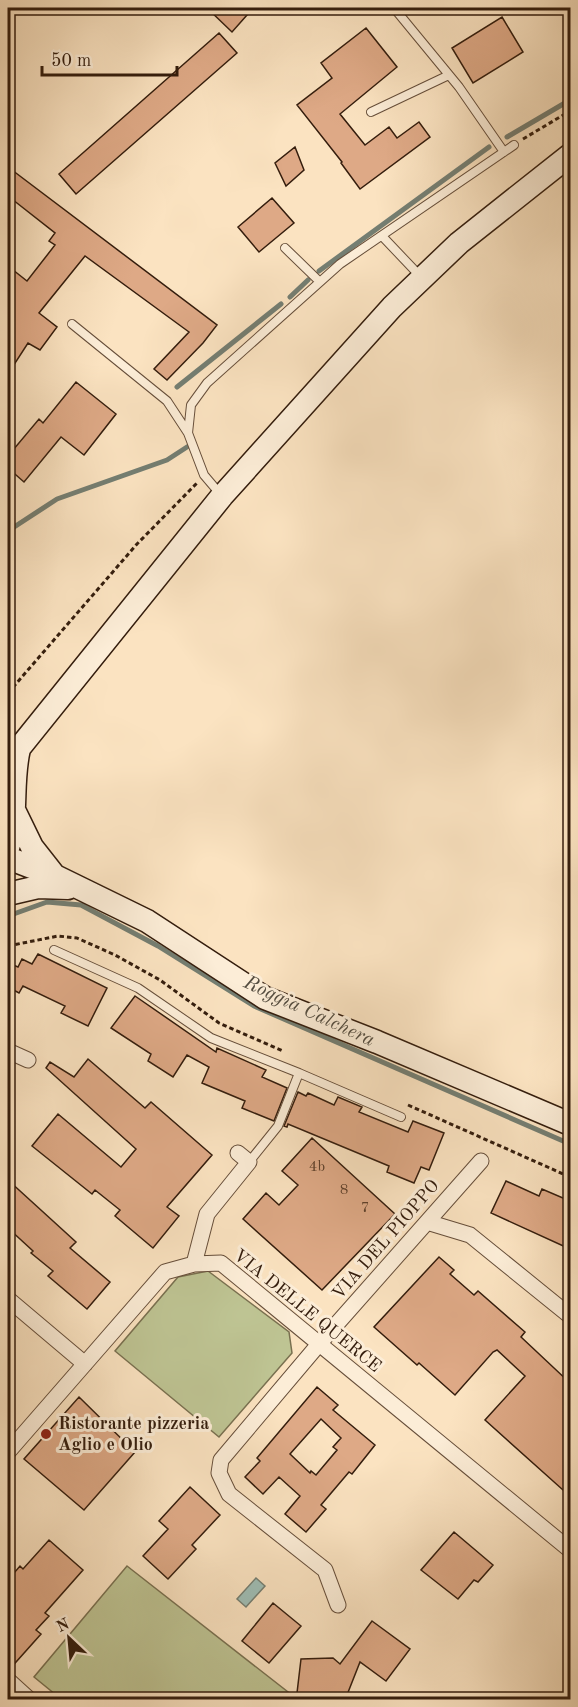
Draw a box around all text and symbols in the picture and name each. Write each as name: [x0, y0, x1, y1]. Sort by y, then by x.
scale bar: [42, 39, 177, 77]
text: 50 m: [51, 52, 91, 70]
water label: Roggia Calchera: [240, 973, 378, 1051]
house number: 4b: [309, 1160, 325, 1175]
street label: VIA DEL PIOPPO: [329, 1177, 443, 1303]
house number: 8: [340, 1183, 348, 1198]
house number: 7: [361, 1201, 369, 1216]
street label: VIA DELLE QUERCE: [230, 1246, 384, 1376]
place label: Ristorante pizzeria Aglio e Olio: [58, 1415, 209, 1454]
marker: Ristorante pizzeria Aglio e Olio: [39, 1427, 53, 1441]
north arrow: [39, 1608, 99, 1668]
text: N: [54, 1616, 73, 1636]

